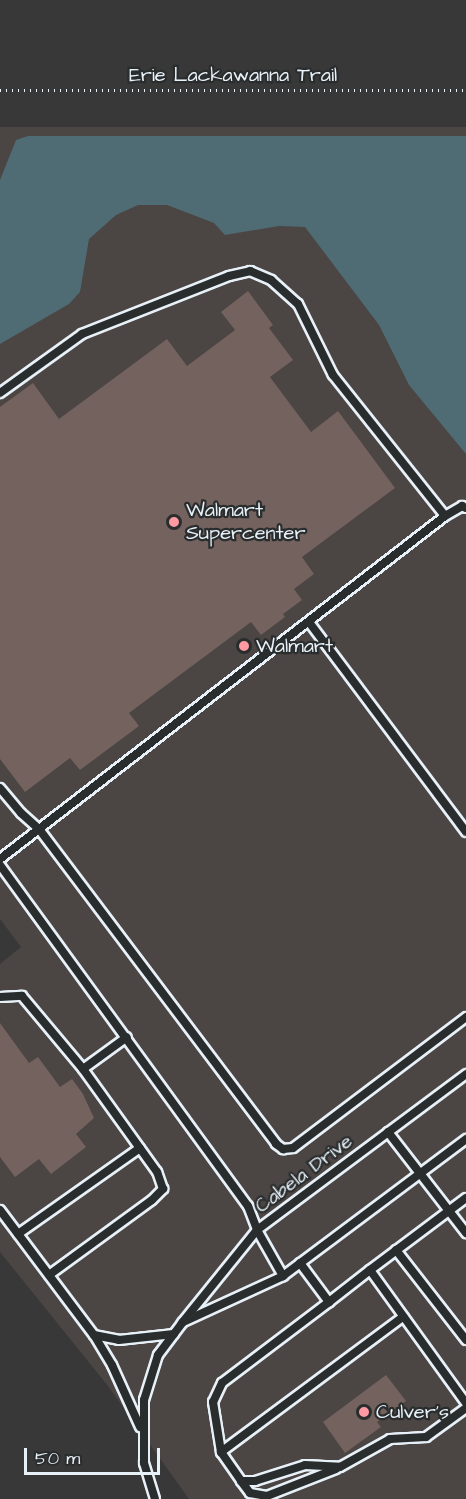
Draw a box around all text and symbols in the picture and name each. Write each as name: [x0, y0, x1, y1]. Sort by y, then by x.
street label: Erie Lackawanna Trail: [129, 63, 337, 87]
place label: Walmart Supercenter: [186, 498, 305, 545]
marker: Walmart Supercenter: [167, 515, 181, 529]
place label: Walmart: [256, 634, 333, 658]
marker: Walmart: [237, 639, 251, 653]
street label: Cabela Drive: [250, 1130, 358, 1218]
place label: Culver's: [376, 1400, 449, 1424]
marker: Culver's: [357, 1405, 371, 1419]
scale bar: [27, 1436, 164, 1474]
text: 50 m: [35, 1446, 80, 1471]

